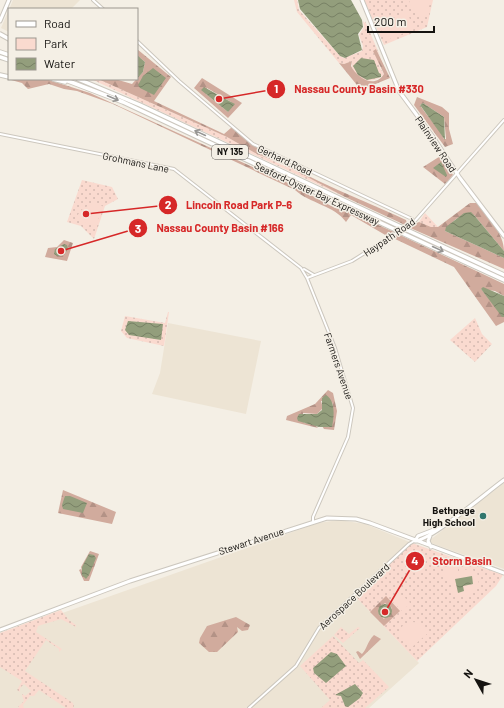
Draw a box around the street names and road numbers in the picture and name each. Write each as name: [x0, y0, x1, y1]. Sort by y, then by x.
street label: Plainview Road: [413, 114, 459, 174]
street label: Gerhard Road: [256, 142, 314, 178]
road number: NY 135: [212, 145, 248, 159]
street label: Grohmans Lane: [102, 149, 170, 175]
street label: Seaford-Oyster Bay Expressway: [253, 159, 382, 227]
street label: Haypath Road: [361, 215, 417, 259]
street label: Farmers Avenue: [322, 331, 356, 401]
street label: Stewart Avenue: [217, 525, 285, 557]
street label: Aerospace Boulevard: [316, 560, 392, 632]

